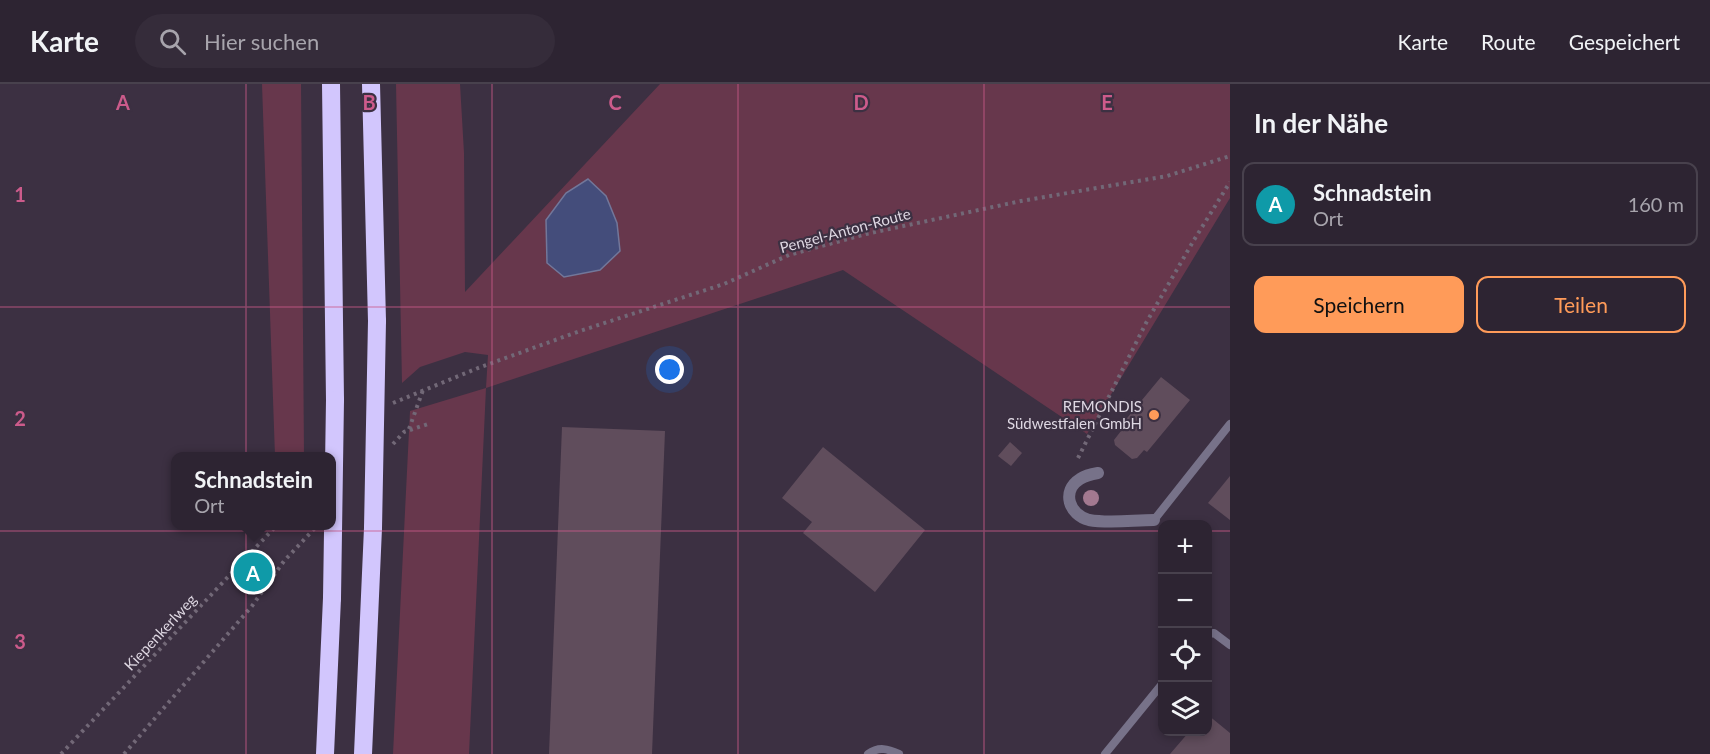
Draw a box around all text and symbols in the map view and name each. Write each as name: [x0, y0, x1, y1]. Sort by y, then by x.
search box: [135, 14, 555, 68]
text: Karte: [30, 24, 99, 58]
icon: search: [156, 25, 189, 58]
text: Hier suchen: [204, 28, 319, 55]
text: Karte: [1398, 29, 1448, 54]
text: Route: [1481, 29, 1536, 54]
text: Gespeichert: [1569, 29, 1680, 54]
text: A: [115, 90, 130, 114]
text: B: [362, 90, 376, 114]
text: C: [608, 90, 622, 114]
text: D: [853, 90, 869, 114]
text: E: [1101, 90, 1113, 114]
text: In der Nähe: [1254, 107, 1388, 139]
text: Schnadstein: [1313, 179, 1432, 206]
text: 1: [14, 182, 26, 206]
text: A: [1269, 192, 1282, 216]
text: 160 m: [1628, 192, 1684, 216]
street label: Pengel-Anton-Route: [778, 204, 913, 256]
text: Ort: [1313, 206, 1343, 230]
button: Speichern: [1254, 276, 1464, 333]
button: Teilen: [1476, 276, 1686, 333]
your location: [655, 355, 684, 384]
place label: REMONDIS Südwestfalen GmbH: [1007, 397, 1142, 432]
text: 2: [14, 406, 26, 430]
marker: REMONDIS Südwestfalen GmbH: [1147, 408, 1161, 422]
popup: [171, 452, 336, 530]
text: Schnadstein: [194, 466, 313, 493]
text: Ort: [194, 493, 224, 517]
map controls: [1158, 520, 1212, 736]
button: +: [1158, 520, 1212, 574]
pin: A: [234, 550, 272, 594]
button: −: [1158, 574, 1212, 628]
street label: Kiepenkerlweg: [120, 590, 200, 674]
button: locate: [1158, 628, 1212, 682]
text: 3: [14, 629, 26, 653]
button: layers: [1158, 682, 1212, 736]

